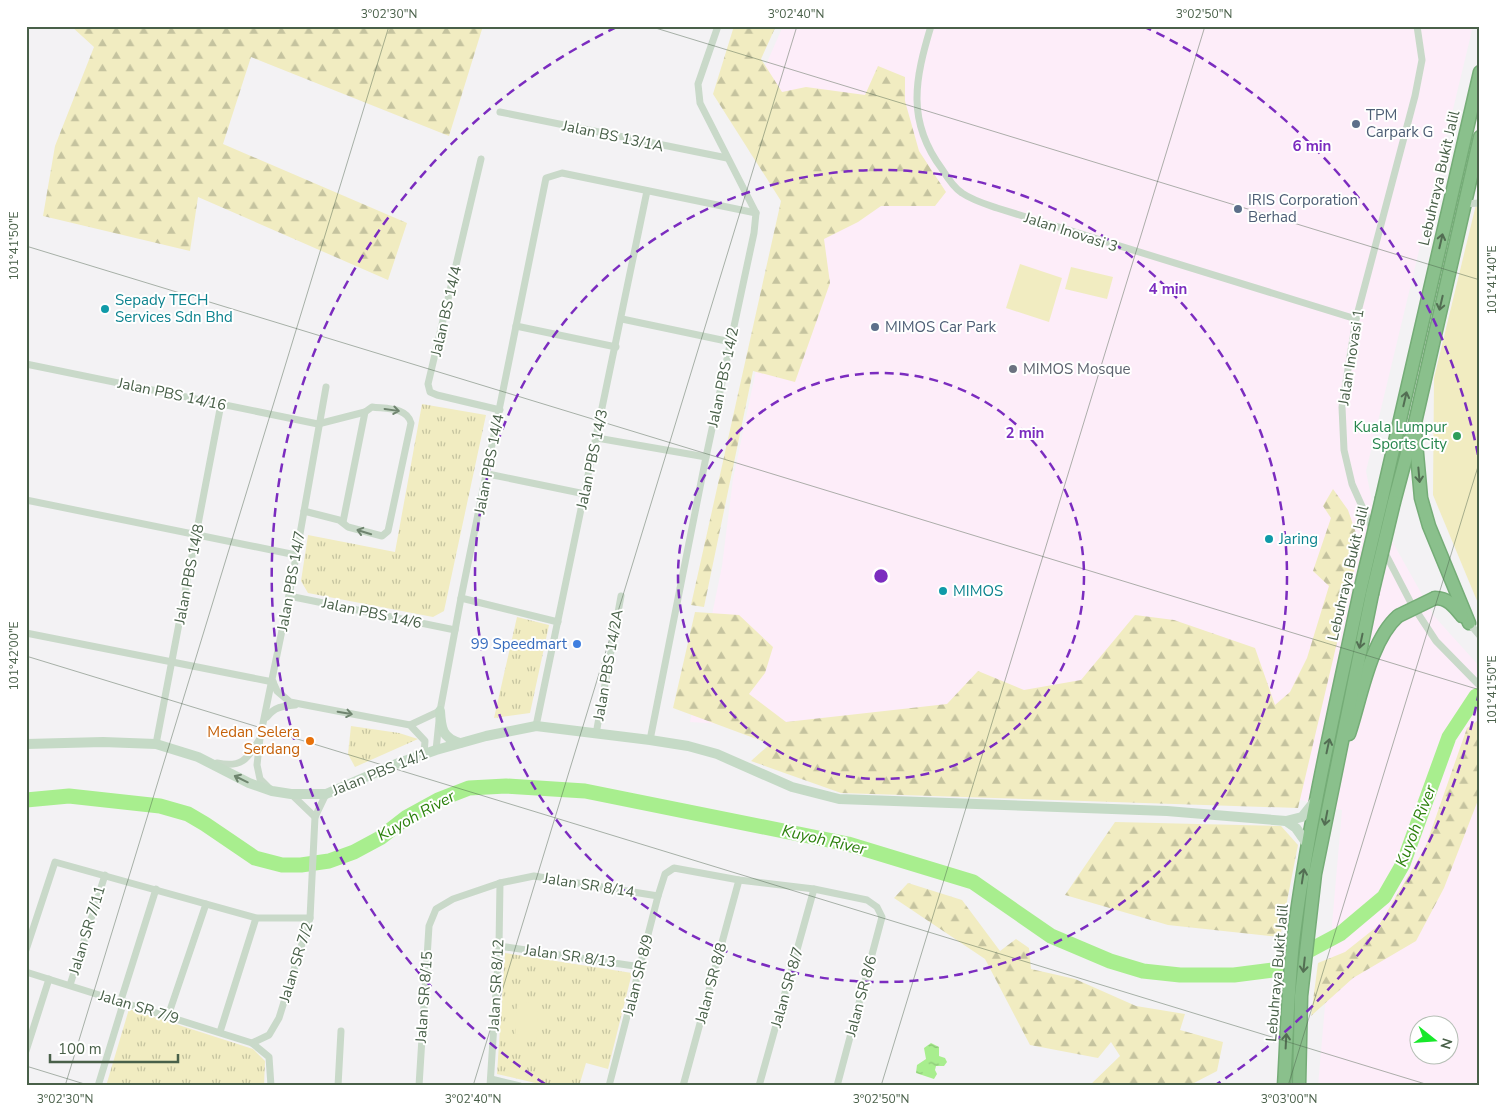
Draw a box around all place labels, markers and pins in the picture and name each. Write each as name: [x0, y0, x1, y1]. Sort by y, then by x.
place label: TPM Carpark G: [1366, 105, 1433, 142]
marker: TPM Carpark G: [1350, 118, 1362, 130]
place label: IRIS Corporation Berhad: [1248, 190, 1358, 227]
marker: IRIS Corporation Berhad: [1232, 203, 1244, 215]
place label: Sepady TECH Services Sdn Bhd: [115, 290, 233, 327]
marker: Sepady TECH Services Sdn Bhd: [99, 303, 111, 315]
place label: MIMOS Car Park: [885, 317, 997, 337]
marker: MIMOS Car Park: [869, 321, 881, 333]
place label: MIMOS Mosque: [1023, 359, 1131, 379]
marker: MIMOS Mosque: [1007, 363, 1019, 375]
place label: Kuala Lumpur Sports City: [1353, 417, 1448, 454]
marker: Kuala Lumpur Sports City: [1451, 430, 1463, 442]
place label: Jaring: [1278, 529, 1318, 549]
marker: Jaring: [1263, 533, 1275, 545]
centre of rings: [872, 567, 890, 585]
place label: MIMOS: [953, 581, 1003, 601]
marker: MIMOS: [937, 585, 949, 597]
place label: 99 Speedmart: [471, 634, 568, 654]
marker: 99 Speedmart: [571, 638, 583, 650]
place label: Medan Selera Serdang: [207, 722, 300, 759]
marker: Medan Selera Serdang: [304, 735, 316, 747]

